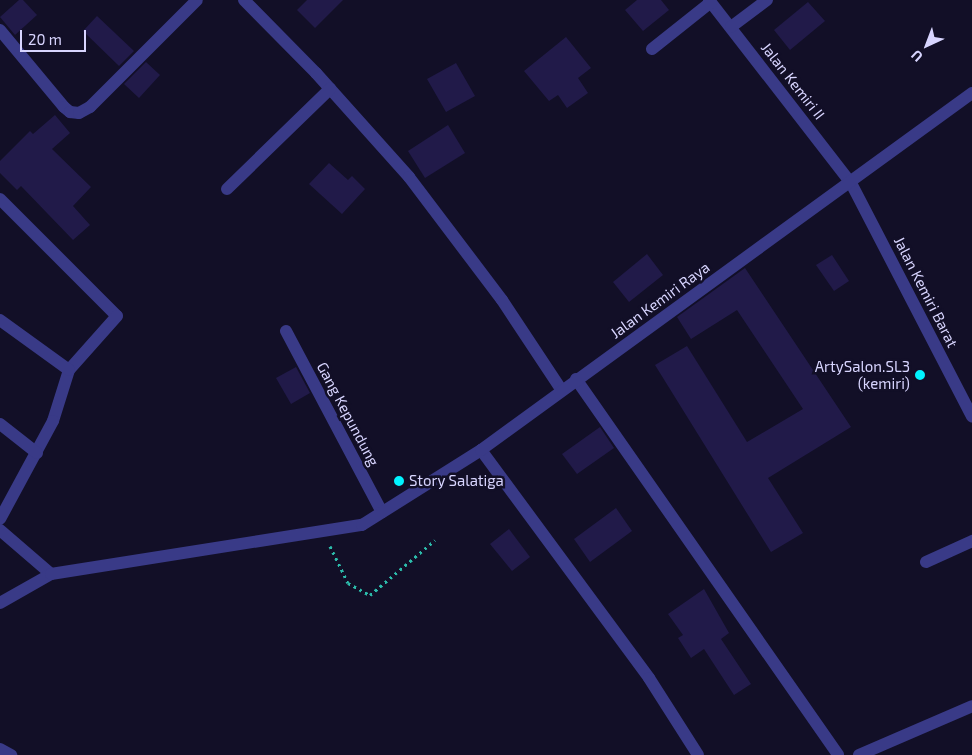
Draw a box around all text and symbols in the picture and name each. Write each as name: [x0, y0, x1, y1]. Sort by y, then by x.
scale bar: [22, 20, 89, 52]
north arrow: [902, 20, 952, 70]
text: 20 m: [28, 30, 62, 48]
street label: Jalan Kemiri II: [757, 39, 829, 123]
text: U: [907, 47, 926, 66]
street label: Jalan Kemiri Barat: [890, 233, 962, 351]
street label: Jalan Kemiri Raya: [607, 258, 713, 342]
place label: ArtySalon.SL3 (kemiri): [815, 357, 910, 392]
street label: Gang Kepundung: [313, 359, 383, 469]
marker: ArtySalon.SL3 (kemiri): [914, 369, 926, 381]
place label: Story Salatiga: [409, 472, 504, 490]
marker: Story Salatiga: [393, 475, 405, 487]

